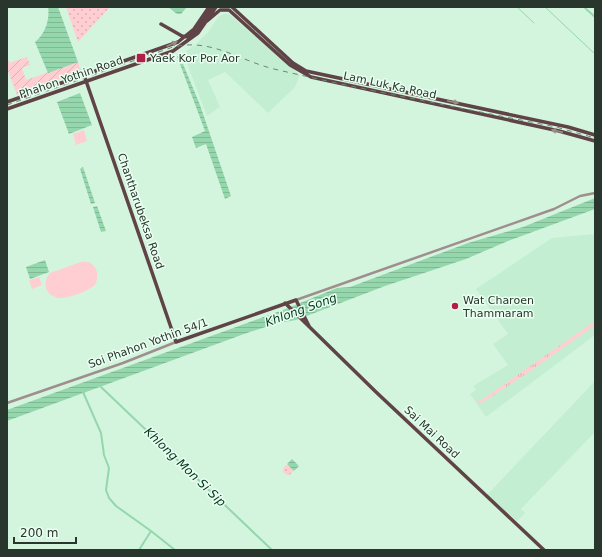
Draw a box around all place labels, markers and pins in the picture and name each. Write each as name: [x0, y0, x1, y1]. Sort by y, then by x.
marker: Yaek Kor Por Aor: [135, 52, 147, 64]
place label: Yaek Kor Por Aor: [149, 52, 240, 65]
place label: Wat Charoen Thammaram: [462, 294, 534, 320]
marker: Wat Charoen Thammaram: [450, 301, 460, 311]

